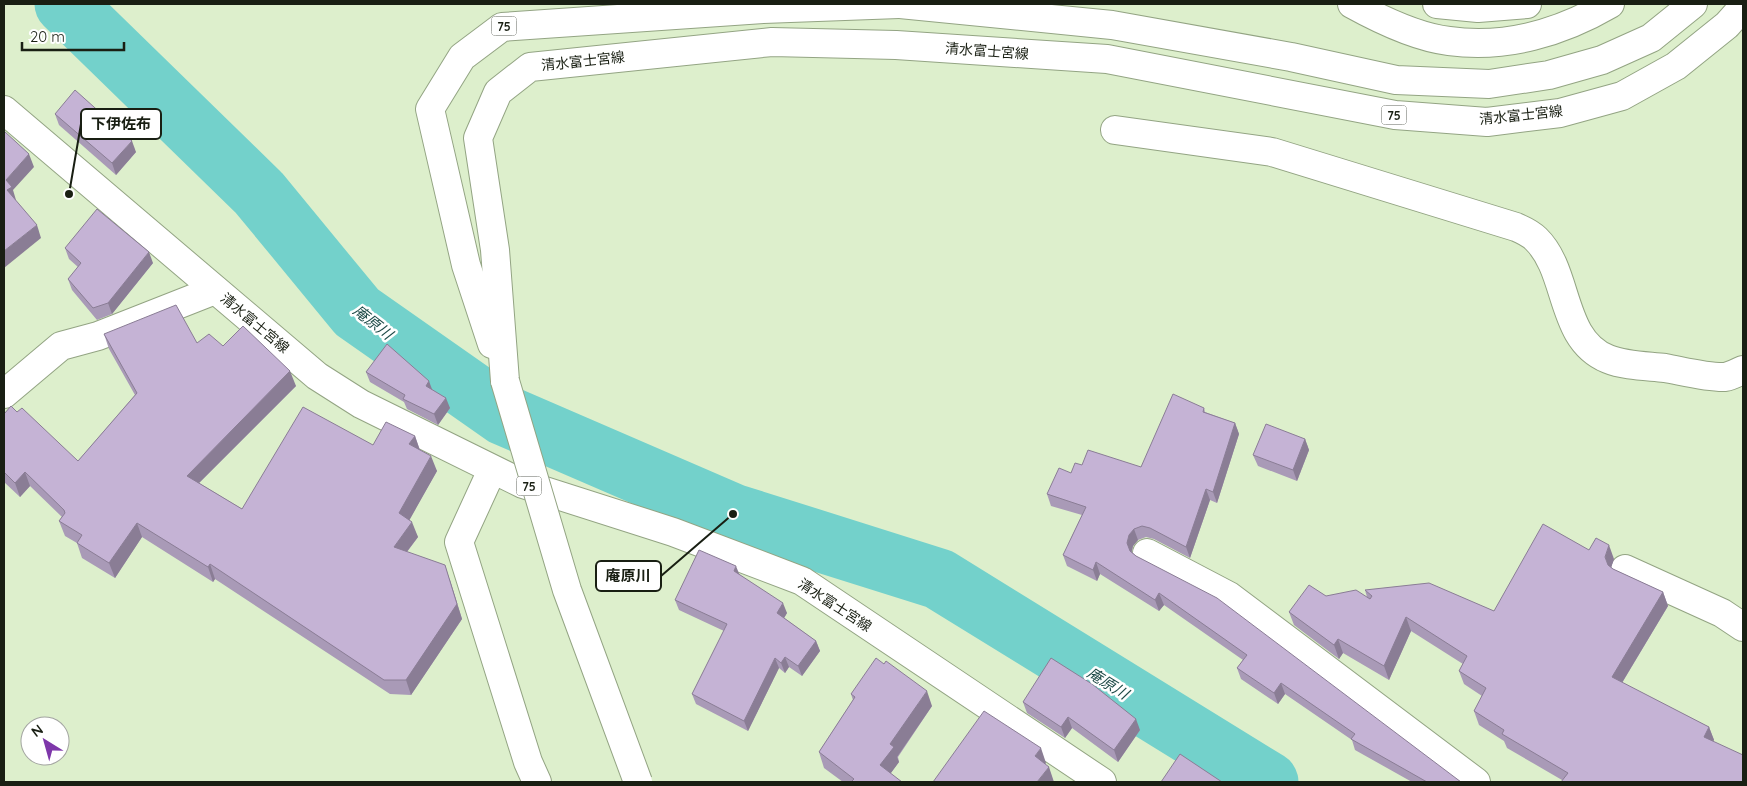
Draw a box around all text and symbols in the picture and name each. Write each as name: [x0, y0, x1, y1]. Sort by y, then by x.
road number: 75: [492, 16, 516, 36]
scale bar: [22, 20, 125, 52]
text: 20 m: [30, 27, 65, 46]
street label: 清水富士宮線: [944, 39, 1030, 63]
street label: 清水富士宮線: [540, 48, 626, 74]
street label: 清水富士宮線: [1478, 102, 1564, 128]
road number: 75: [1382, 106, 1406, 124]
callout: 下伊佐布: [81, 109, 161, 139]
text: 下伊佐布: [91, 114, 151, 133]
street label: 清水富士宮線: [217, 289, 293, 357]
water label: 庵原川: [349, 301, 398, 345]
road number: 75: [516, 476, 542, 496]
callout: 庵原川: [596, 561, 661, 591]
text: 庵原川: [605, 566, 651, 585]
street label: 清水富士宮線: [795, 575, 875, 635]
water label: 庵原川: [1084, 663, 1134, 704]
north arrow: [20, 716, 70, 766]
text: N: [28, 720, 47, 741]

